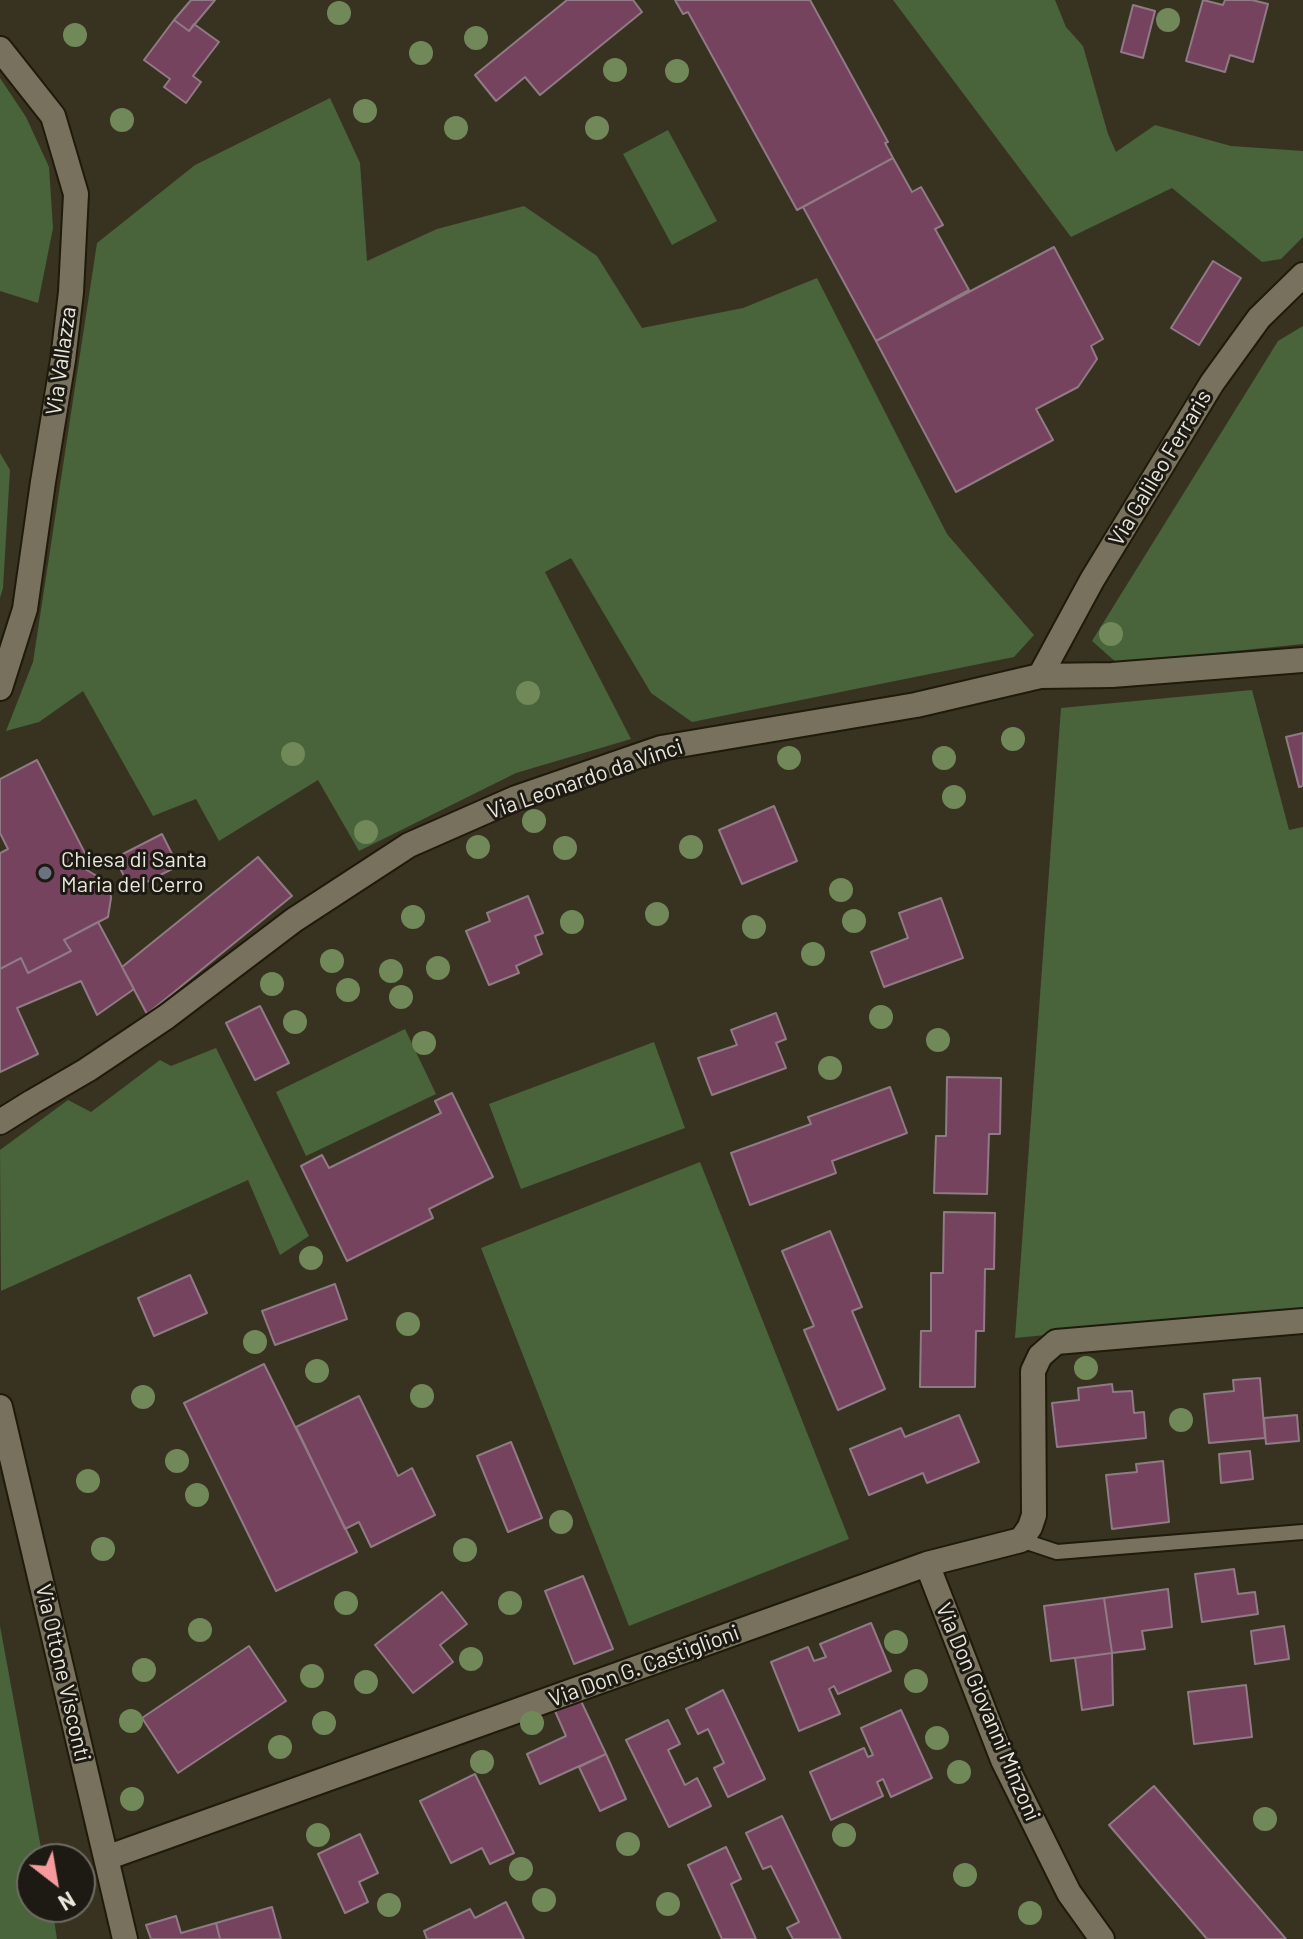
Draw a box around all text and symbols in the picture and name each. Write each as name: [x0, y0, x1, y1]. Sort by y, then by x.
street label: Via Vallazza: [40, 305, 82, 417]
street label: Via Galileo Ferraris: [1103, 385, 1217, 551]
street label: Via Leonardo da Vinci: [484, 733, 686, 825]
place label: Chiesa di Santa Maria del Cerro: [61, 847, 207, 898]
marker: Chiesa di Santa Maria del Cerro: [36, 864, 54, 882]
street label: Via Ottone Visconti: [30, 1582, 96, 1764]
street label: Via Don Giovanni Minzoni: [930, 1599, 1046, 1825]
street label: Via Don G. Castiglioni: [545, 1619, 743, 1713]
north arrow: [16, 1843, 96, 1923]
text: N: [54, 1887, 80, 1917]

